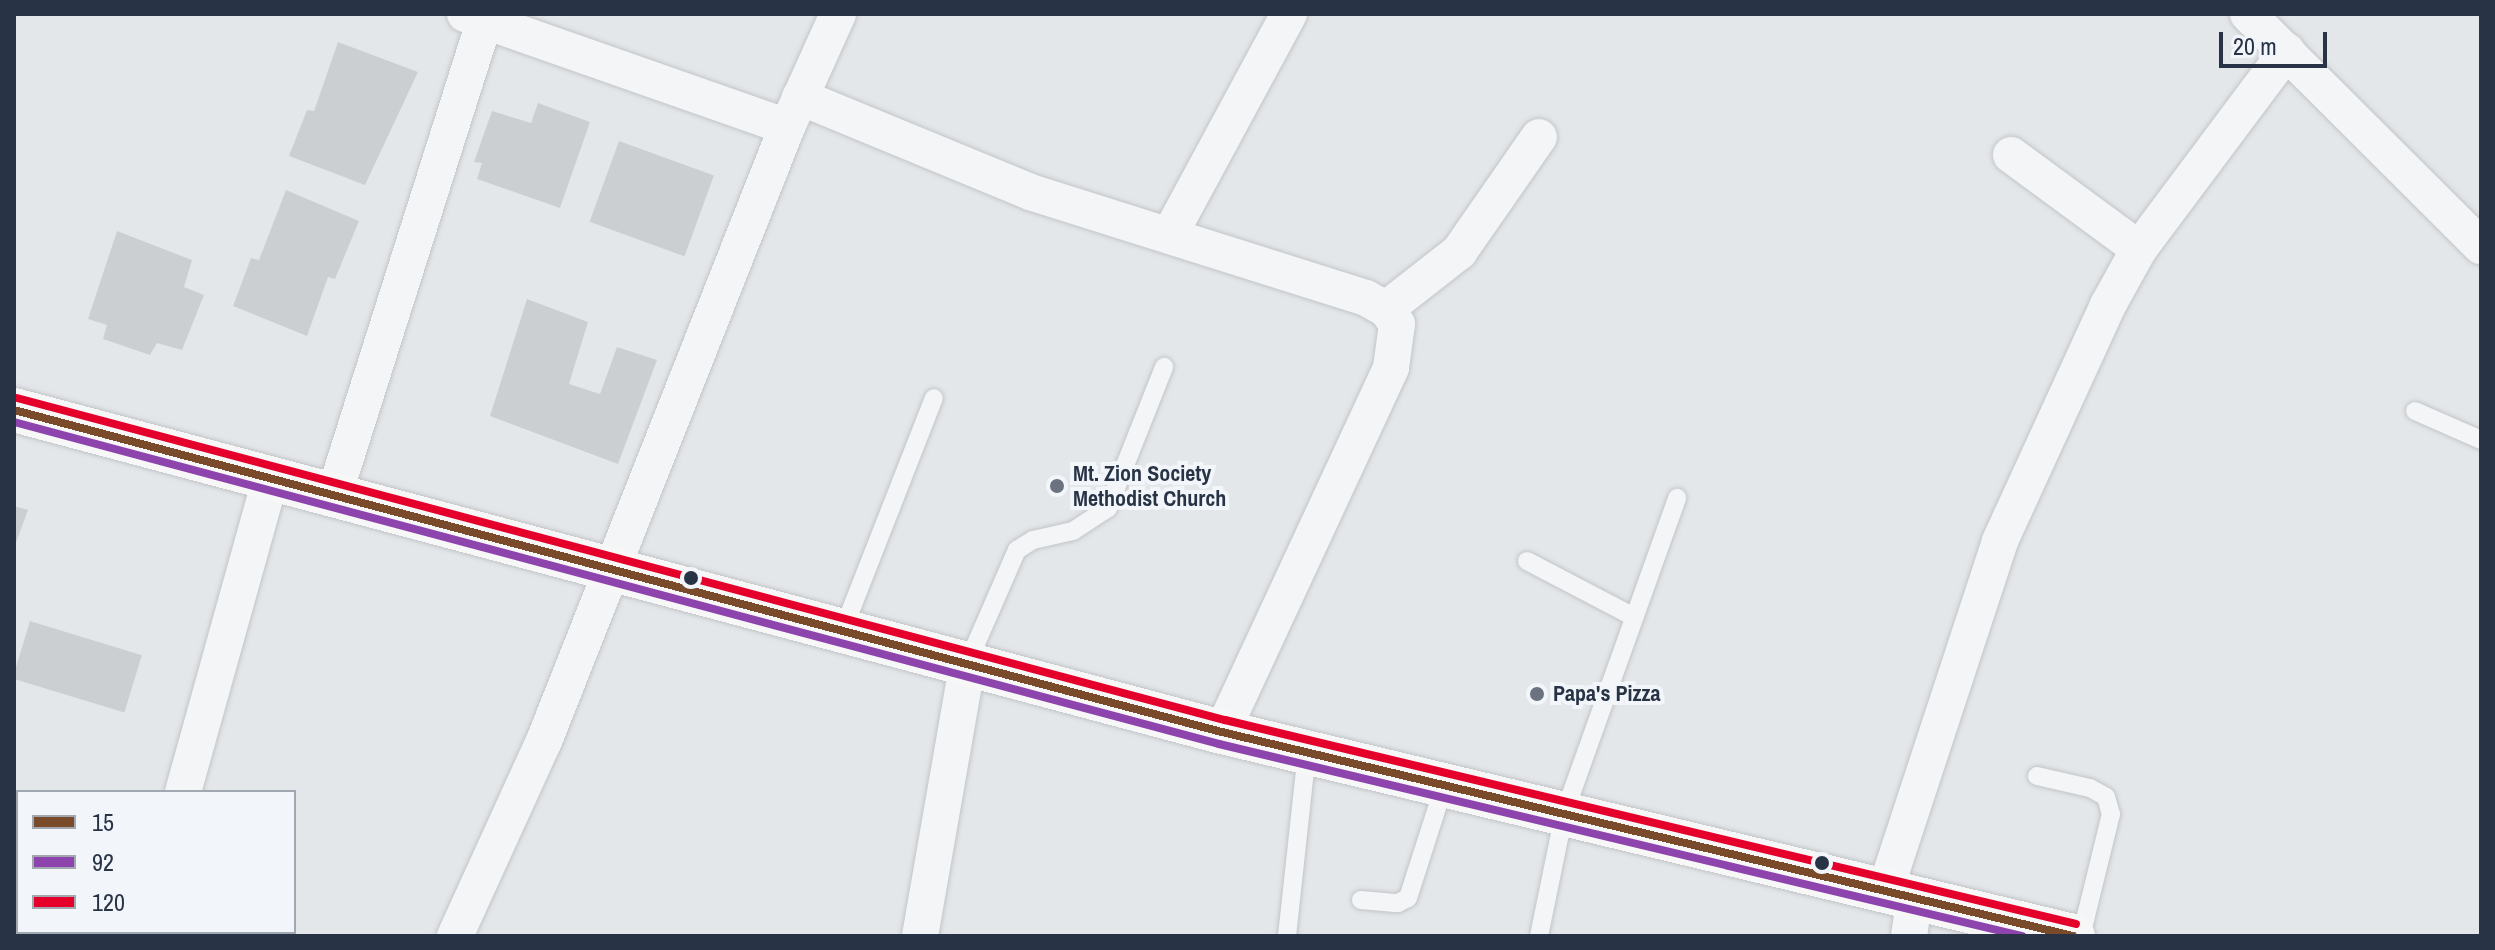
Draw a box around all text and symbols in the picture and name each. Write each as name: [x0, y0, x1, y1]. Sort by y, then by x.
scale bar: [2223, 16, 2331, 66]
text: 20 m: [2233, 30, 2277, 62]
place label: Mt. Zion Society Methodist Church: [1073, 460, 1226, 512]
marker: Mt. Zion Society Methodist Church: [1048, 477, 1066, 495]
unlabelled marker: [683, 570, 699, 586]
place label: Papa's Pizza: [1553, 681, 1661, 707]
marker: Papa's Pizza: [1528, 685, 1546, 703]
legend: [16, 790, 296, 934]
text: 15: [92, 806, 114, 838]
text: 92: [92, 846, 114, 878]
unlabelled marker: [1814, 855, 1830, 871]
text: 120: [92, 886, 125, 918]

